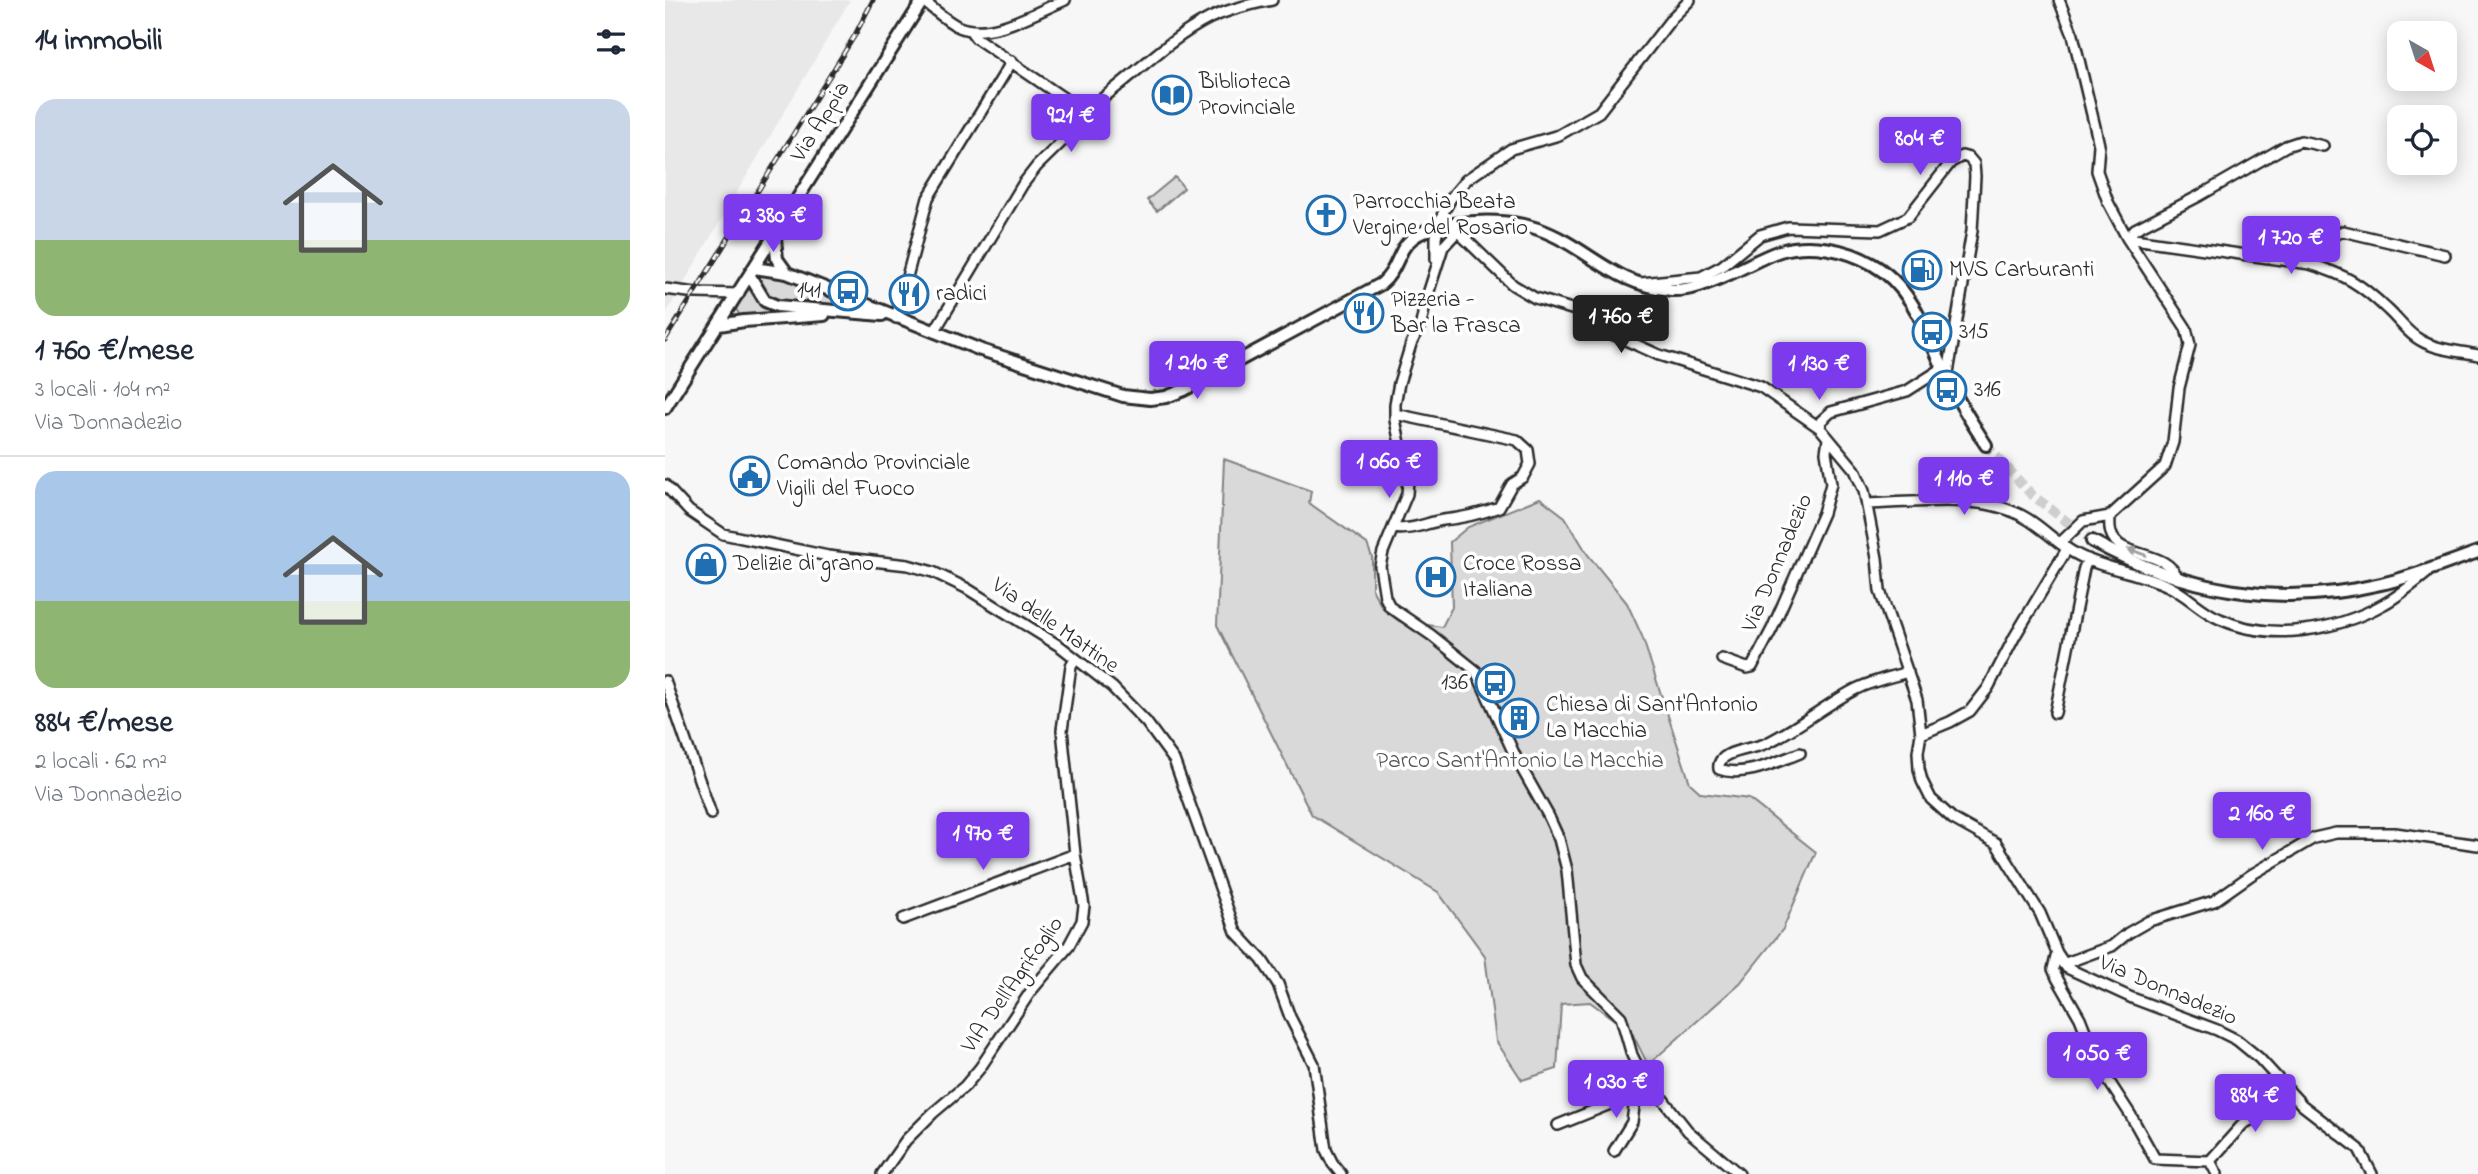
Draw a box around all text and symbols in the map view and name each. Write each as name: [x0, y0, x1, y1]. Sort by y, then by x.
text: 14 immobili: [35, 20, 163, 64]
north arrow: [2387, 21, 2457, 91]
map controls: [2387, 21, 2457, 175]
icon: filters: [592, 23, 630, 61]
place label: Biblioteca Provinciale: [1198, 66, 1296, 125]
library icon: Biblioteca Provinciale: [1151, 74, 1193, 116]
street label: Via Appia: [783, 75, 859, 170]
pin: 921 €: [1022, 94, 1120, 154]
text: 921 €: [1047, 100, 1095, 133]
button: locate: [2387, 105, 2457, 175]
pin: 804 €: [1871, 118, 1969, 177]
text: 804 €: [1895, 123, 1945, 156]
icon: home: [270, 145, 396, 271]
place label: Parrocchia Beata Vergine del Rosario: [1352, 186, 1528, 246]
pin: 2 380 €: [708, 194, 838, 254]
church icon: Parrocchia Beata Vergine del Rosario: [1305, 194, 1347, 236]
text: 2 380 €: [739, 200, 807, 233]
pin: 1 720 €: [2226, 216, 2356, 276]
text: 1 720 €: [2258, 222, 2324, 255]
fuel station icon: MVS Carburanti: [1901, 249, 1943, 291]
place label: MVS Carburanti: [1949, 254, 2094, 287]
bus stop icon: 141: [827, 270, 869, 312]
restaurant icon: radici: [888, 273, 930, 315]
place label: 141: [797, 275, 821, 308]
place label: radici: [936, 278, 987, 311]
place label: Pizzeria - Bar la Frasca: [1390, 284, 1521, 343]
restaurant icon: Pizzeria - Bar la Frasca: [1343, 292, 1385, 334]
pin: 1 760 €: [1556, 296, 1686, 355]
text: 1 760 €: [1589, 301, 1653, 334]
bus stop icon: 315: [1911, 311, 1953, 353]
place label: 315: [1959, 316, 1989, 349]
text: 1 760 €/mese: [35, 330, 194, 374]
pin: 1 210 €: [1132, 342, 1262, 401]
pin: 1 130 €: [1754, 342, 1884, 402]
text: 1 210 €: [1165, 347, 1229, 380]
text: 1 130 €: [1788, 348, 1850, 381]
bus stop icon: 316: [1926, 369, 1968, 411]
text: 3 locali · 104 m²: [35, 374, 170, 407]
place label: 316: [1974, 374, 2001, 407]
text: Via Donnadezio: [35, 407, 182, 440]
pin: 1 060 €: [1324, 440, 1454, 500]
text: 1 060 €: [1357, 446, 1421, 479]
place label: Comando Provinciale Vigili del Fuoco: [776, 447, 971, 507]
public building icon: Comando Provinciale Vigili del Fuoco: [729, 455, 771, 497]
pin: 1 110 €: [1899, 458, 2029, 517]
text: 1 110 €: [1934, 463, 1994, 496]
street label: Via Donnadezio: [1734, 489, 1822, 638]
icon: home: [270, 517, 396, 643]
shop icon: Delizie di grano: [685, 543, 727, 585]
one-way arrow: [2127, 546, 2148, 557]
place label: Delizie di grano: [732, 548, 874, 582]
place label: Croce Rossa Italiana: [1463, 548, 1582, 607]
hospital icon: Croce Rossa Italiana: [1415, 556, 1457, 598]
street label: Via delle Mattine: [984, 569, 1126, 683]
bus stop icon: 136: [1474, 662, 1516, 704]
place label: 136: [1441, 667, 1468, 700]
place label: Chiesa di Sant'Antonio La Macchia: [1546, 689, 1758, 748]
building icon: Chiesa di Sant'Antonio La Macchia: [1498, 697, 1540, 739]
text: 884 €/mese: [35, 702, 173, 746]
park label: Parco Sant'Antonio La Macchia: [1376, 745, 1664, 778]
text: 2 locali · 62 m²: [35, 746, 167, 779]
text: Via Donnadezio: [35, 779, 182, 812]
pin: 2 160 €: [2197, 792, 2327, 852]
text: 2 160 €: [2229, 798, 2295, 831]
pin: 1 970 €: [918, 812, 1048, 872]
text: 1 970 €: [952, 818, 1014, 851]
street label: VIA Dell'Agrifoglio: [953, 910, 1073, 1061]
street label: Via Donnadezio: [2093, 947, 2242, 1035]
pin: 1 050 €: [2032, 1032, 2162, 1092]
text: 1 050 €: [2063, 1038, 2131, 1071]
pin: 1 030 €: [1551, 1060, 1681, 1120]
text: 1 030 €: [1584, 1066, 1648, 1099]
pin: 884 €: [2206, 1074, 2304, 1134]
text: 884 €: [2231, 1080, 2279, 1113]

